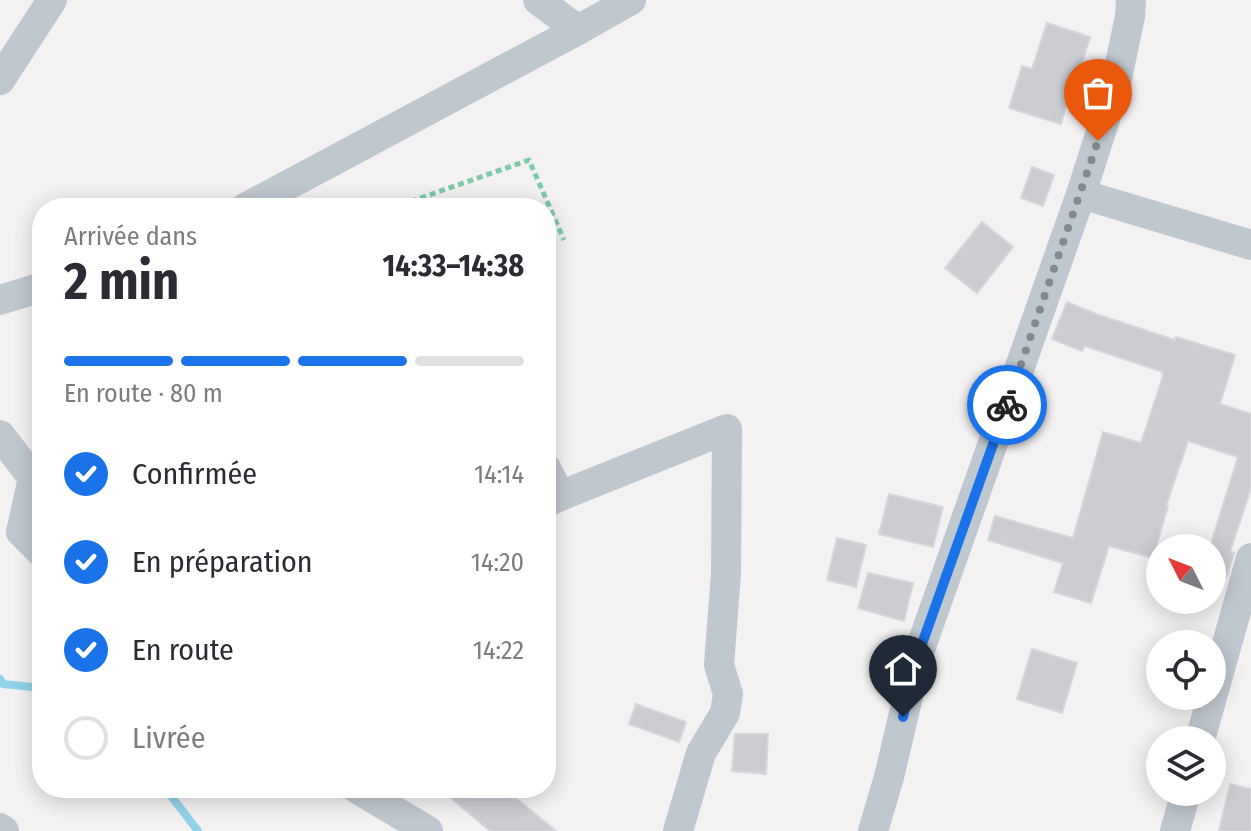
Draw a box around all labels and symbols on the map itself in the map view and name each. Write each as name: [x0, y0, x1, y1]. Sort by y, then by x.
pin: [1064, 59, 1132, 141]
courier: [967, 365, 1047, 445]
north arrow: [1146, 534, 1226, 614]
pin: [869, 635, 937, 717]

